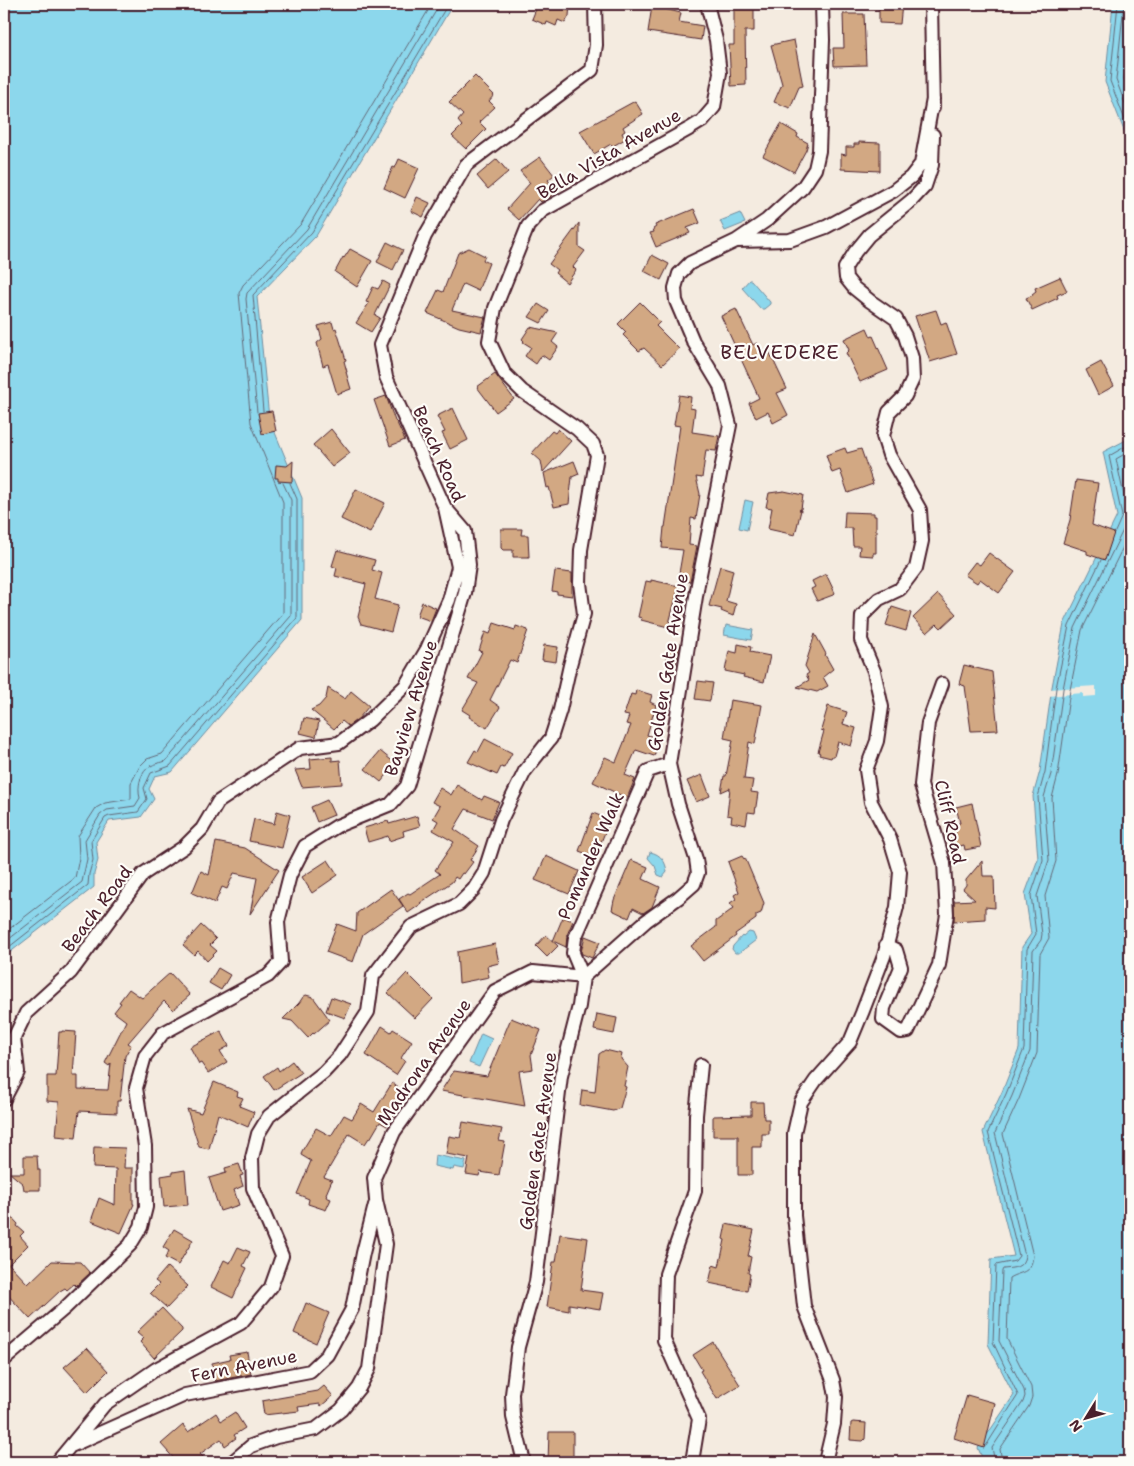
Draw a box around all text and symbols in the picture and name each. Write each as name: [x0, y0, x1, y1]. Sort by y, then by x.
street label: Bella Vista Avenue: [533, 103, 685, 205]
district label: BELVEDERE: [720, 339, 840, 365]
street label: Beach Road: [407, 402, 471, 506]
street label: Golden Gate Avenue: [642, 571, 694, 753]
street label: Bayview Avenue: [379, 637, 443, 779]
street label: Cliff Road: [929, 777, 971, 867]
street label: Pomander Walk: [552, 788, 630, 924]
street label: Beach Road: [56, 861, 138, 957]
street label: Madrona Avenue: [371, 994, 477, 1130]
street label: Golden Gate Avenue: [514, 1050, 562, 1232]
street label: Fern Avenue: [189, 1344, 299, 1388]
north arrow: [1062, 1394, 1112, 1444]
text: N: [1065, 1416, 1086, 1436]

